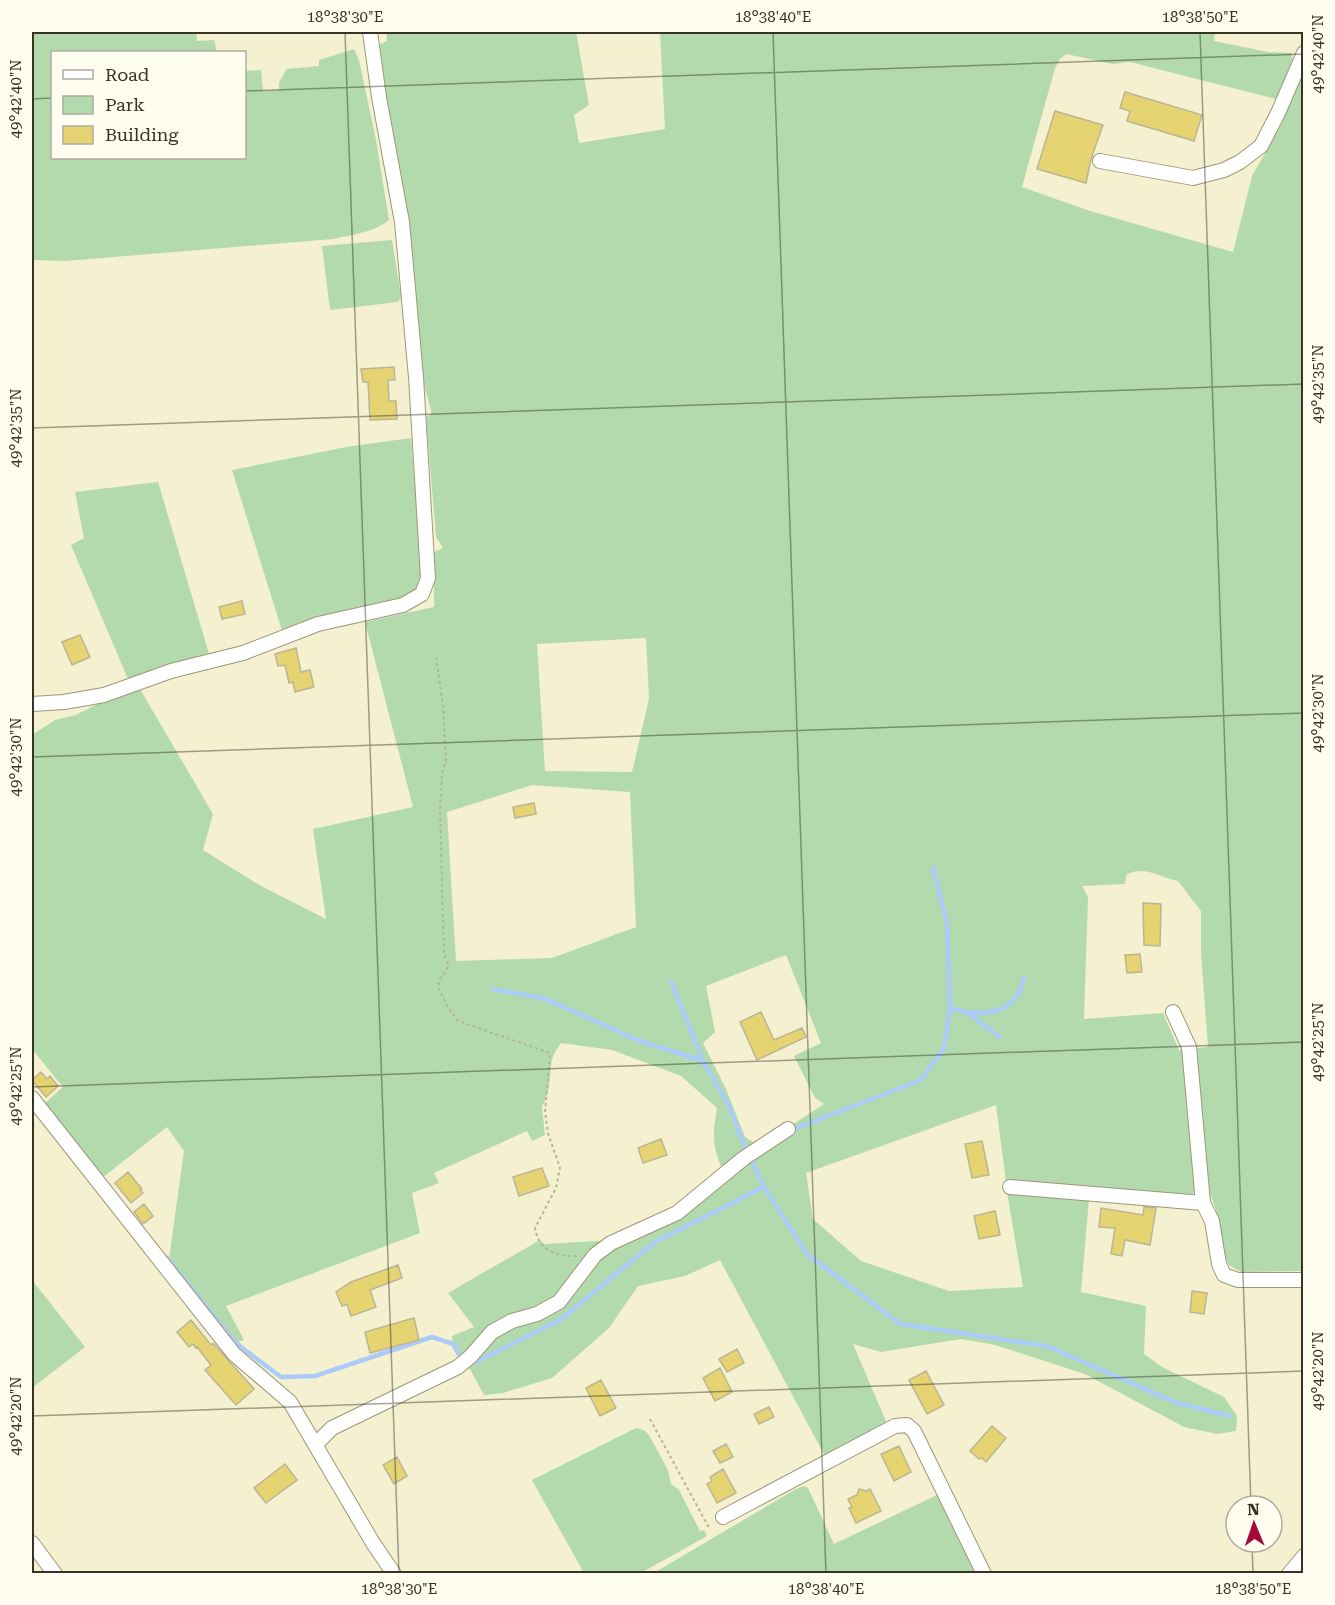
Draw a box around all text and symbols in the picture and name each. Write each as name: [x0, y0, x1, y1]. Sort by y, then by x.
text: 18°38'30"E: [307, 8, 383, 26]
text: 18°38'40"E: [735, 8, 811, 26]
text: 18°38'50"E: [1162, 8, 1238, 26]
text: 49°42'40"N: [1309, 14, 1327, 94]
legend: [51, 51, 246, 159]
text: 49°42'40"N: [7, 59, 25, 139]
text: Road: [105, 64, 150, 85]
text: Park: [105, 94, 145, 115]
text: Building: [105, 124, 179, 145]
text: 49°42'35"N: [1309, 344, 1327, 424]
text: 49°42'35"N: [7, 388, 25, 468]
text: 49°42'30"N: [1309, 673, 1327, 753]
text: 49°42'30"N: [7, 717, 25, 797]
text: 49°42'25"N: [1309, 1002, 1327, 1082]
text: 49°42'25"N: [7, 1046, 25, 1126]
text: 49°42'20"N: [1309, 1331, 1327, 1411]
text: 49°42'20"N: [7, 1376, 25, 1456]
north arrow: [1224, 1494, 1284, 1554]
text: N: [1247, 1500, 1260, 1519]
text: 18°38'30"E: [361, 1580, 437, 1598]
text: 18°38'40"E: [788, 1580, 864, 1598]
text: 18°38'50"E: [1215, 1580, 1291, 1598]

